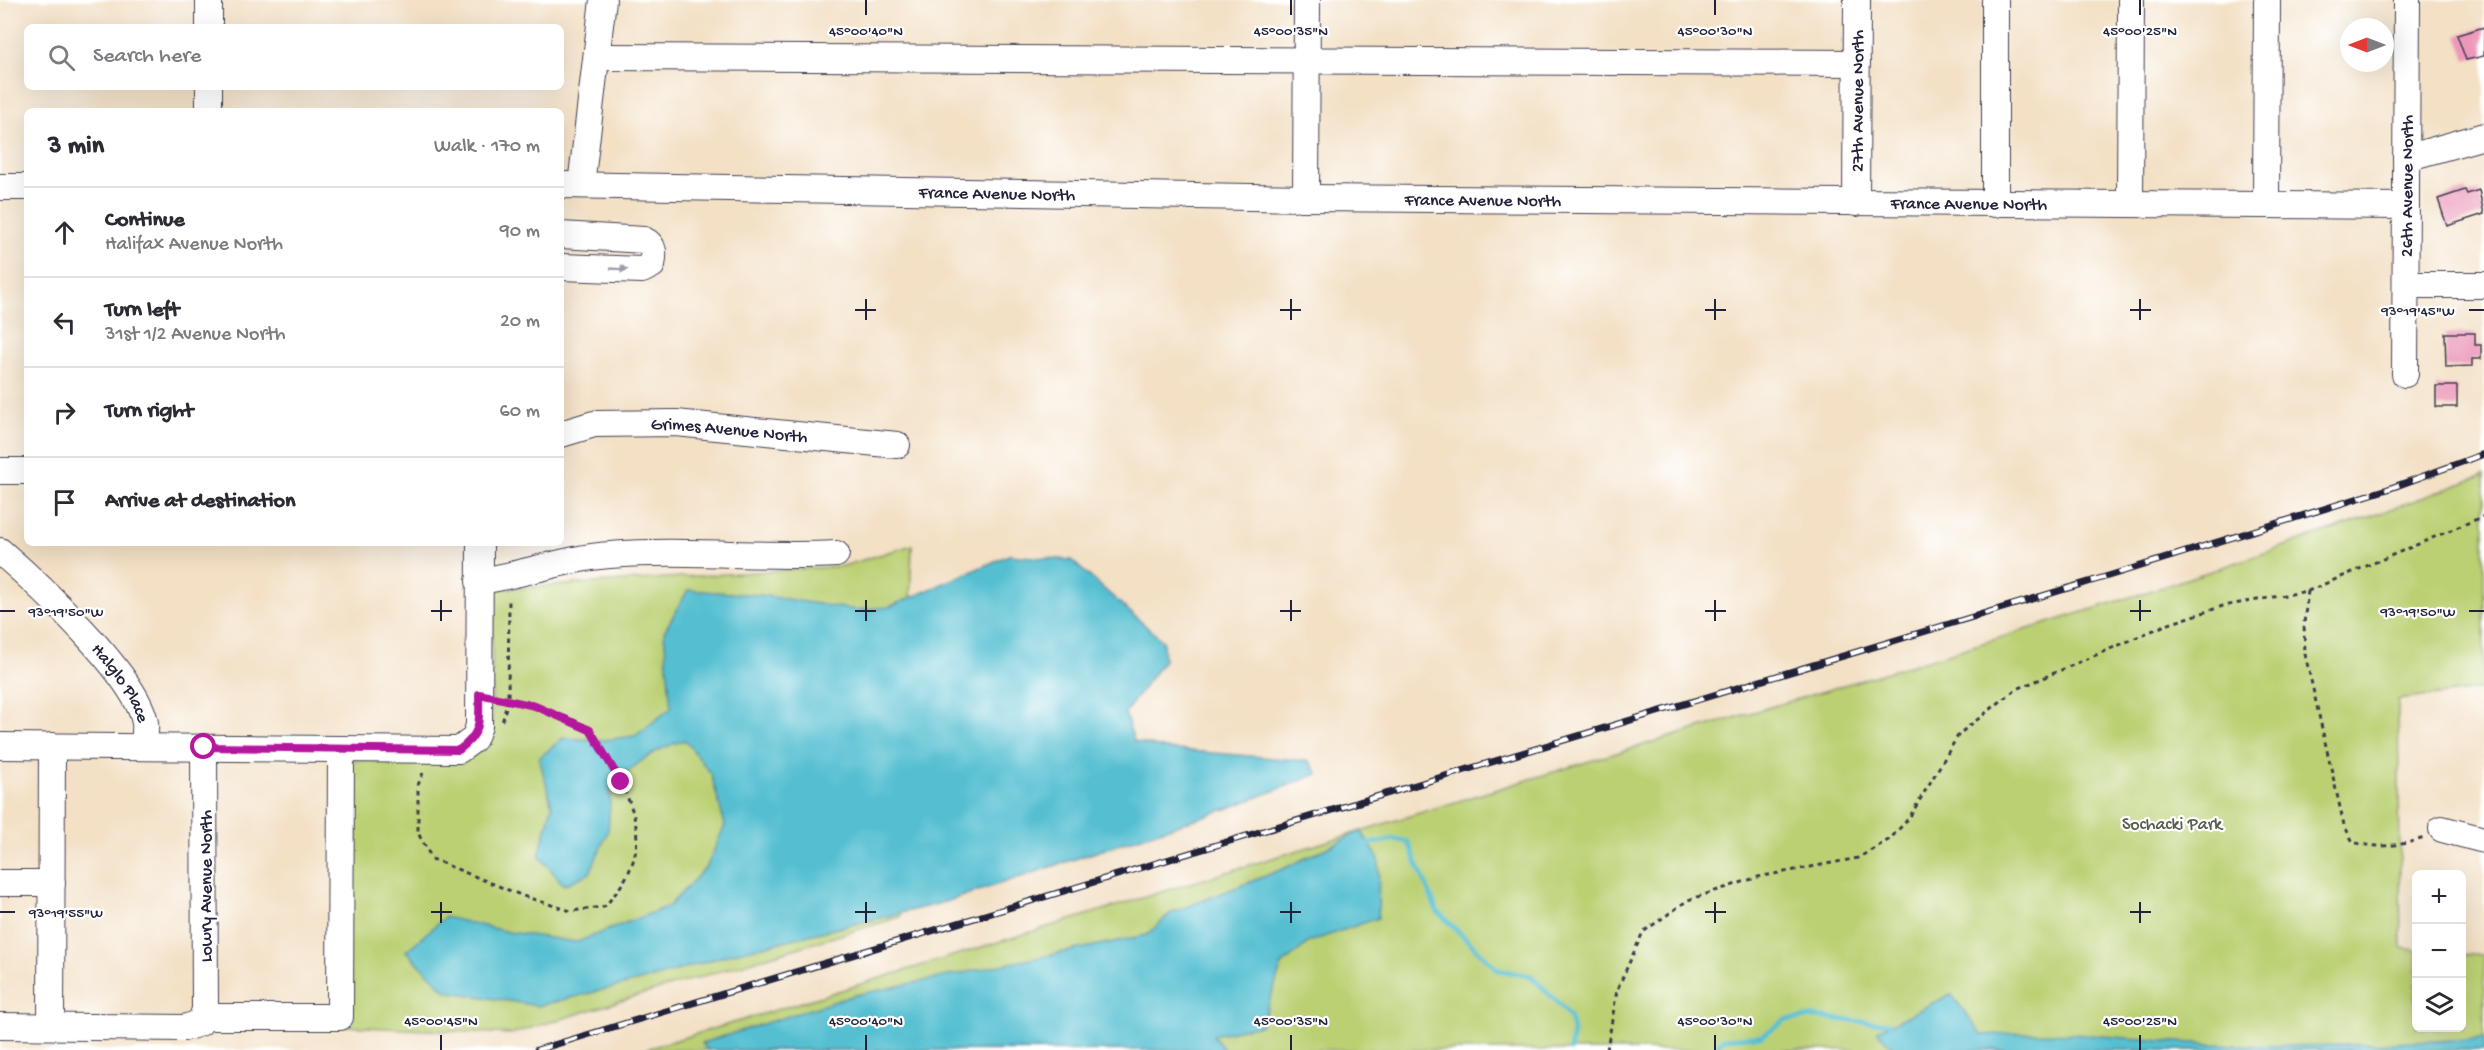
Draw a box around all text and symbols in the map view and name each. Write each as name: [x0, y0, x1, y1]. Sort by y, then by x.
north arrow: [2340, 18, 2394, 72]
text: 45°00'40"N: [829, 23, 903, 41]
text: 45°00'35"N: [1254, 23, 1328, 41]
text: 45°00'30"N: [1678, 23, 1753, 41]
text: 45°00'25"N: [2103, 23, 2177, 41]
search box: [24, 24, 564, 90]
street label: 27th Avenue North: [1848, 29, 1870, 172]
icon: search: [45, 41, 78, 74]
text: Search here: [93, 44, 201, 70]
street label: 26th Avenue North: [2398, 115, 2419, 257]
text: 3 min: [48, 132, 104, 163]
text: Walk · 170 m: [434, 136, 540, 159]
street label: France Avenue North: [917, 183, 1076, 207]
street label: France Avenue North: [1403, 191, 1562, 213]
street label: France Avenue North: [1889, 194, 2048, 216]
text: Continue: [105, 208, 185, 234]
icon: ahead: [48, 216, 81, 249]
text: 90 m: [500, 221, 540, 244]
text: Halifax Avenue North: [105, 234, 283, 257]
one-way arrow: [610, 265, 629, 274]
text: Turn left: [105, 298, 179, 324]
text: 93°19'45"W: [2380, 303, 2455, 321]
icon: left: [48, 306, 81, 339]
text: 20 m: [500, 311, 540, 334]
text: 31st 1/2 Avenue North: [105, 324, 285, 347]
icon: right: [48, 396, 81, 429]
text: Turn right: [105, 399, 193, 425]
text: 60 m: [500, 401, 540, 424]
street label: Grimes Avenue North: [651, 415, 809, 449]
icon: arrive: [48, 486, 81, 519]
text: Arrive at destination: [105, 489, 295, 515]
text: 93°19'50"W: [28, 604, 104, 622]
text: 93°19'50"W: [2380, 604, 2456, 622]
street label: Halglo Place: [86, 640, 153, 726]
route start: [190, 733, 216, 759]
route end: [607, 768, 633, 794]
street label: Lowry Avenue North: [197, 810, 218, 962]
park label: Sochacki Park: [2122, 815, 2224, 836]
map controls: [2412, 870, 2466, 1032]
button: +: [2412, 870, 2466, 924]
text: 93°19'55"W: [28, 905, 103, 923]
button: −: [2412, 924, 2466, 978]
button: layers: [2412, 978, 2466, 1032]
text: 45°00'45"N: [404, 1013, 478, 1031]
text: 45°00'40"N: [829, 1013, 903, 1031]
text: 45°00'35"N: [1254, 1013, 1328, 1031]
text: 45°00'30"N: [1678, 1013, 1753, 1031]
text: 45°00'25"N: [2103, 1013, 2177, 1031]

